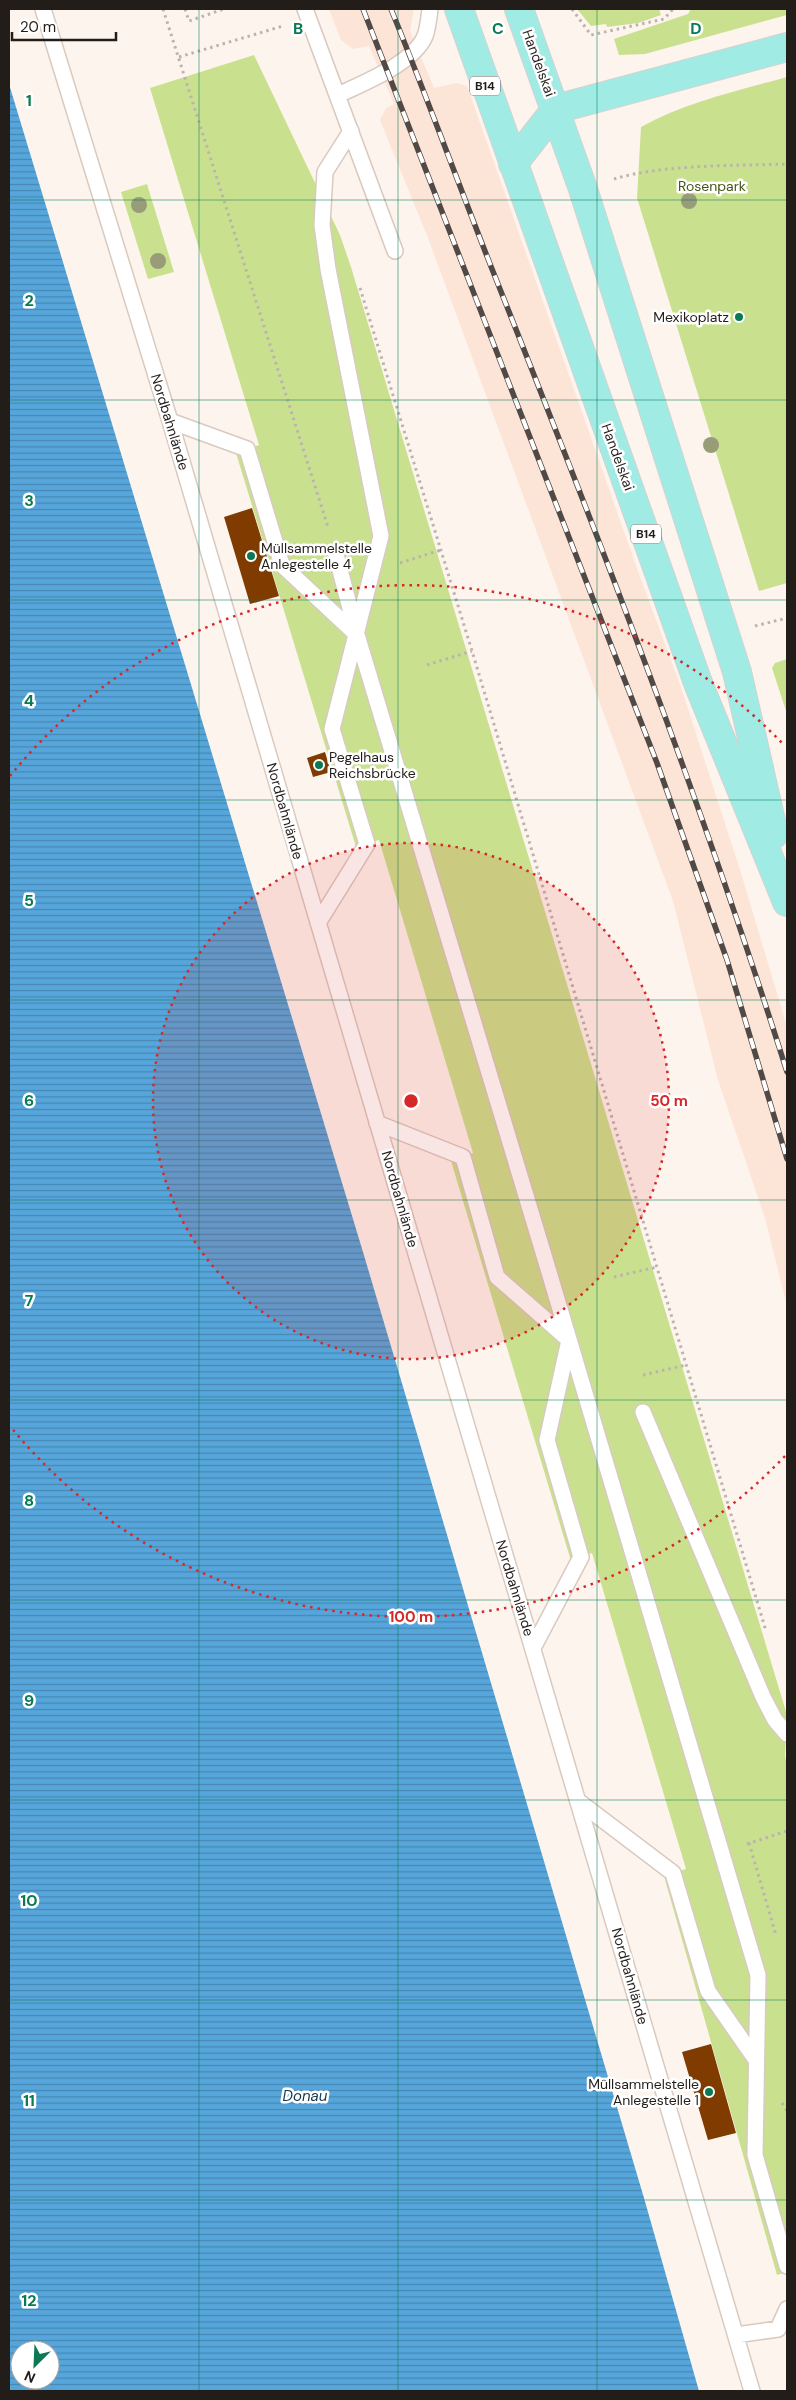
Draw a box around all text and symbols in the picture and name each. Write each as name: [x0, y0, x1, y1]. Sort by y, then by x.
scale bar: [12, 10, 116, 42]
text: 20 m: [20, 17, 56, 37]
text: B: [293, 18, 303, 39]
text: C: [492, 18, 504, 39]
text: D: [690, 18, 702, 39]
street label: Handelskai: [519, 27, 559, 99]
road number: B14: [470, 76, 500, 95]
text: 1: [26, 90, 32, 111]
park label: Rosenpark: [678, 177, 746, 195]
text: 2: [24, 290, 34, 311]
place label: Mexikoplatz: [653, 308, 729, 326]
marker: Mexikoplatz: [733, 311, 745, 323]
street label: Nordbahnlände: [147, 372, 193, 472]
street label: Handelskai: [598, 421, 638, 493]
text: 3: [24, 490, 34, 511]
road number: B14: [631, 524, 661, 544]
place label: Müllsammelstelle Anlegestelle 4: [261, 539, 372, 573]
marker: Müllsammelstelle Anlegestelle 4: [245, 550, 257, 562]
text: 4: [24, 690, 34, 711]
place label: Pegelhaus Reichsbrücke: [329, 748, 416, 782]
marker: Pegelhaus Reichsbrücke: [313, 759, 325, 771]
street label: Nordbahnlände: [263, 761, 307, 861]
text: 5: [24, 890, 34, 911]
text: 6: [24, 1090, 34, 1111]
text: 50 m: [650, 1091, 688, 1111]
centre of rings: [402, 1092, 420, 1110]
street label: Nordbahnlände: [378, 1149, 422, 1249]
text: 7: [25, 1290, 34, 1311]
text: 8: [24, 1490, 34, 1511]
street label: Nordbahnlände: [492, 1538, 538, 1638]
text: 100 m: [389, 1607, 433, 1627]
text: 9: [24, 1690, 34, 1711]
text: 10: [20, 1890, 38, 1911]
street label: Nordbahnlände: [608, 1926, 652, 2026]
place label: Müllsammelstelle Anlegestelle 1: [588, 2075, 699, 2109]
water label: Donau: [283, 2086, 328, 2106]
marker: Müllsammelstelle Anlegestelle 1: [703, 2086, 715, 2098]
text: 11: [23, 2090, 35, 2111]
text: 12: [21, 2290, 37, 2311]
north arrow: [10, 2340, 60, 2390]
text: N: [21, 2367, 38, 2387]

